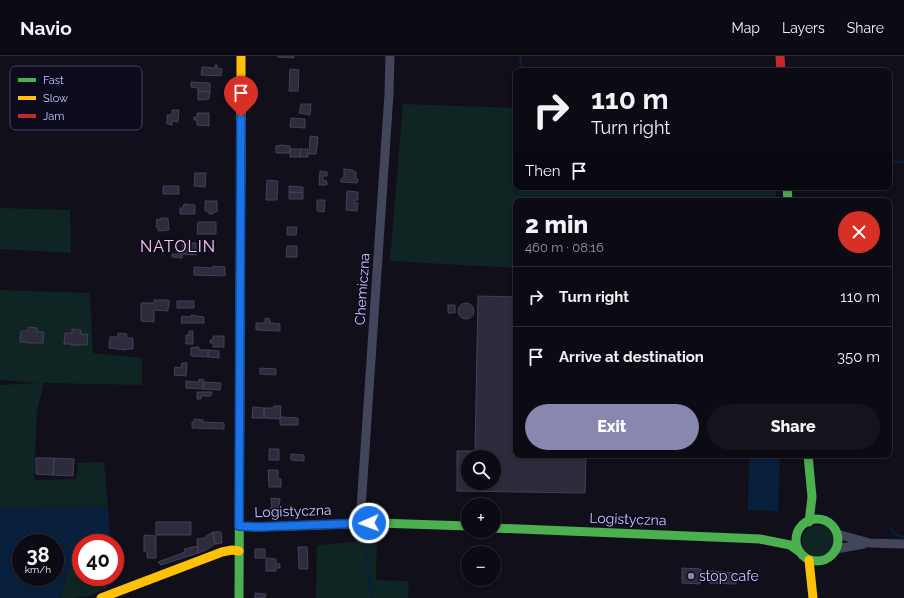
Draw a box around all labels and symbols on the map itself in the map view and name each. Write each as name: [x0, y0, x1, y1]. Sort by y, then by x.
legend: [10, 66, 142, 130]
text: Fast: [43, 74, 64, 87]
pin: [224, 76, 258, 117]
text: Slow: [43, 92, 68, 105]
text: Jam: [43, 110, 64, 123]
district label: NATOLIN: [140, 237, 216, 256]
street label: Chemiczna: [351, 252, 373, 326]
street label: Logistyczna: [254, 502, 332, 520]
position arrow: [348, 502, 390, 544]
street label: Logistyczna: [589, 510, 667, 528]
speed limit sign: 40: [72, 534, 124, 586]
place label: stop cafe: [699, 568, 759, 584]
marker: stop cafe: [686, 571, 696, 581]

